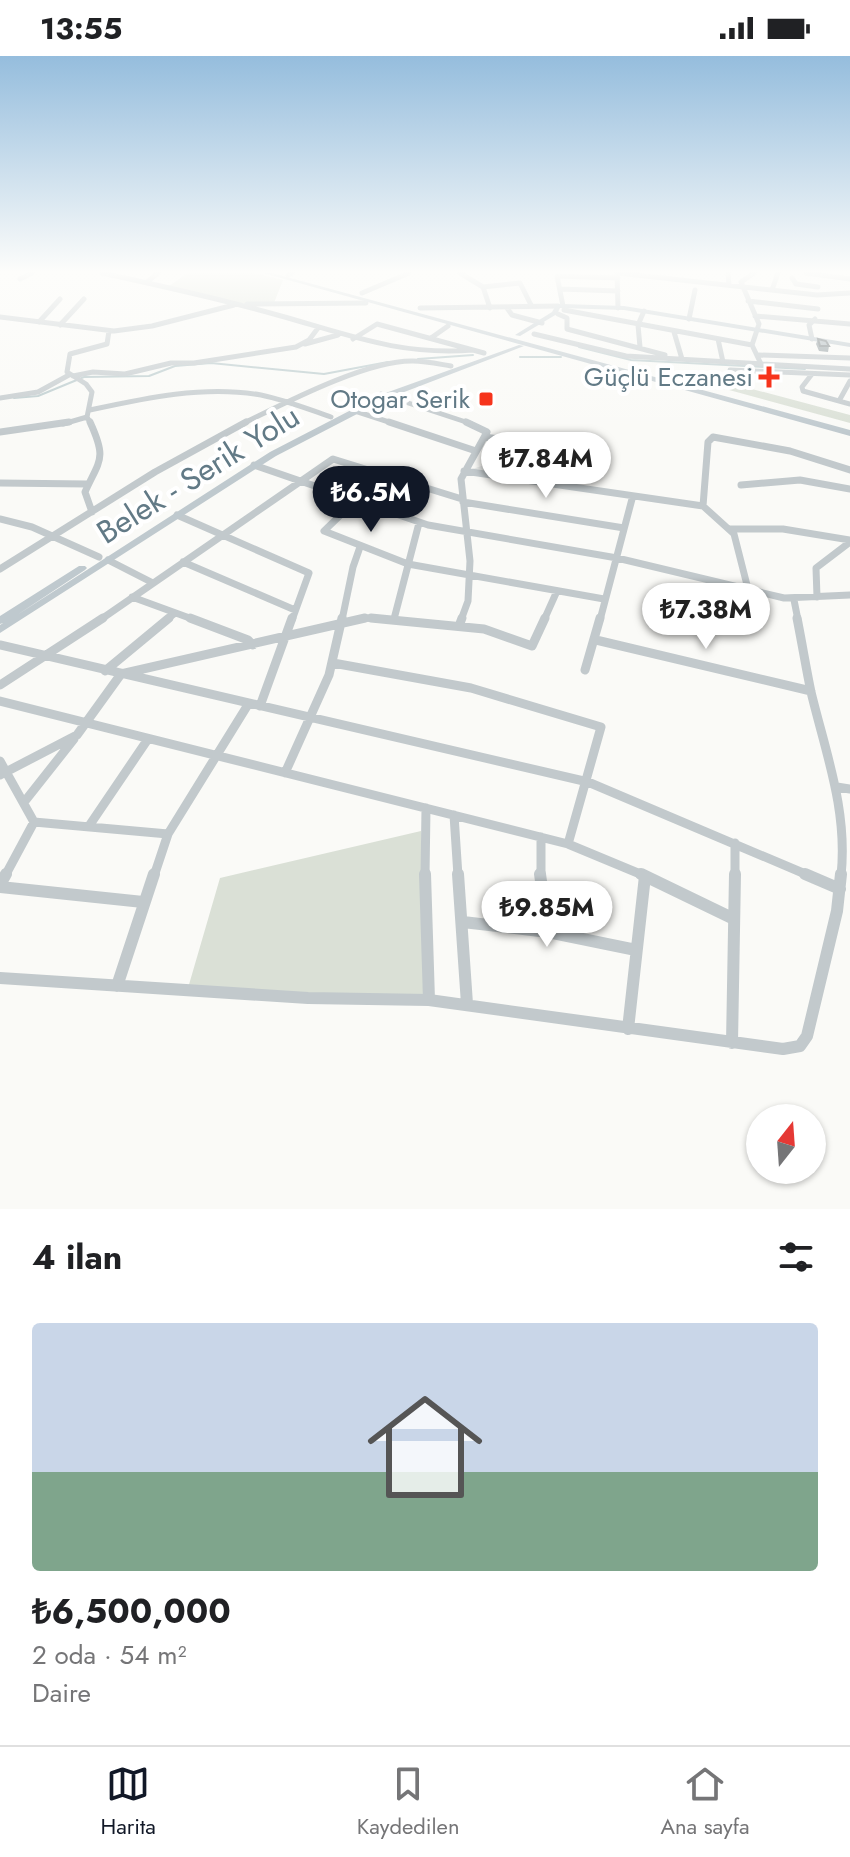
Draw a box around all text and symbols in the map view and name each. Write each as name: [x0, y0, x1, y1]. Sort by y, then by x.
text: 13:55: [40, 7, 122, 50]
place label: Güçlü Eczanesi: [584, 358, 753, 396]
marker: Güçlü Eczanesi: [760, 368, 778, 386]
place label: Otogar Serik: [330, 380, 471, 418]
marker: Otogar Serik: [477, 390, 495, 408]
street label: Belek - Serik Yolu: [88, 393, 308, 555]
pin: ₺7.84M: [481, 432, 611, 500]
text: ₺7.84M: [499, 439, 593, 477]
pin: ₺6.5M: [315, 466, 427, 534]
text: ₺6.5M: [331, 473, 411, 511]
pin: ₺7.38M: [641, 583, 771, 651]
text: ₺7.38M: [660, 590, 752, 628]
pin: ₺9.85M: [482, 881, 612, 949]
text: ₺9.85M: [499, 888, 595, 926]
north arrow: [746, 1104, 826, 1184]
map controls: [746, 1104, 826, 1184]
text: 4 ilan: [32, 1233, 122, 1282]
icon: filters: [774, 1235, 818, 1279]
icon: home: [353, 1375, 497, 1519]
text: ₺6,500,000: [32, 1587, 231, 1636]
text: 2 oda · 54 m²: [32, 1636, 186, 1674]
text: Daire: [32, 1674, 91, 1712]
tab: Harita: [100, 1762, 156, 1842]
tab: Kaydedilen: [357, 1762, 459, 1842]
tab: Ana sayfa: [660, 1762, 750, 1842]

